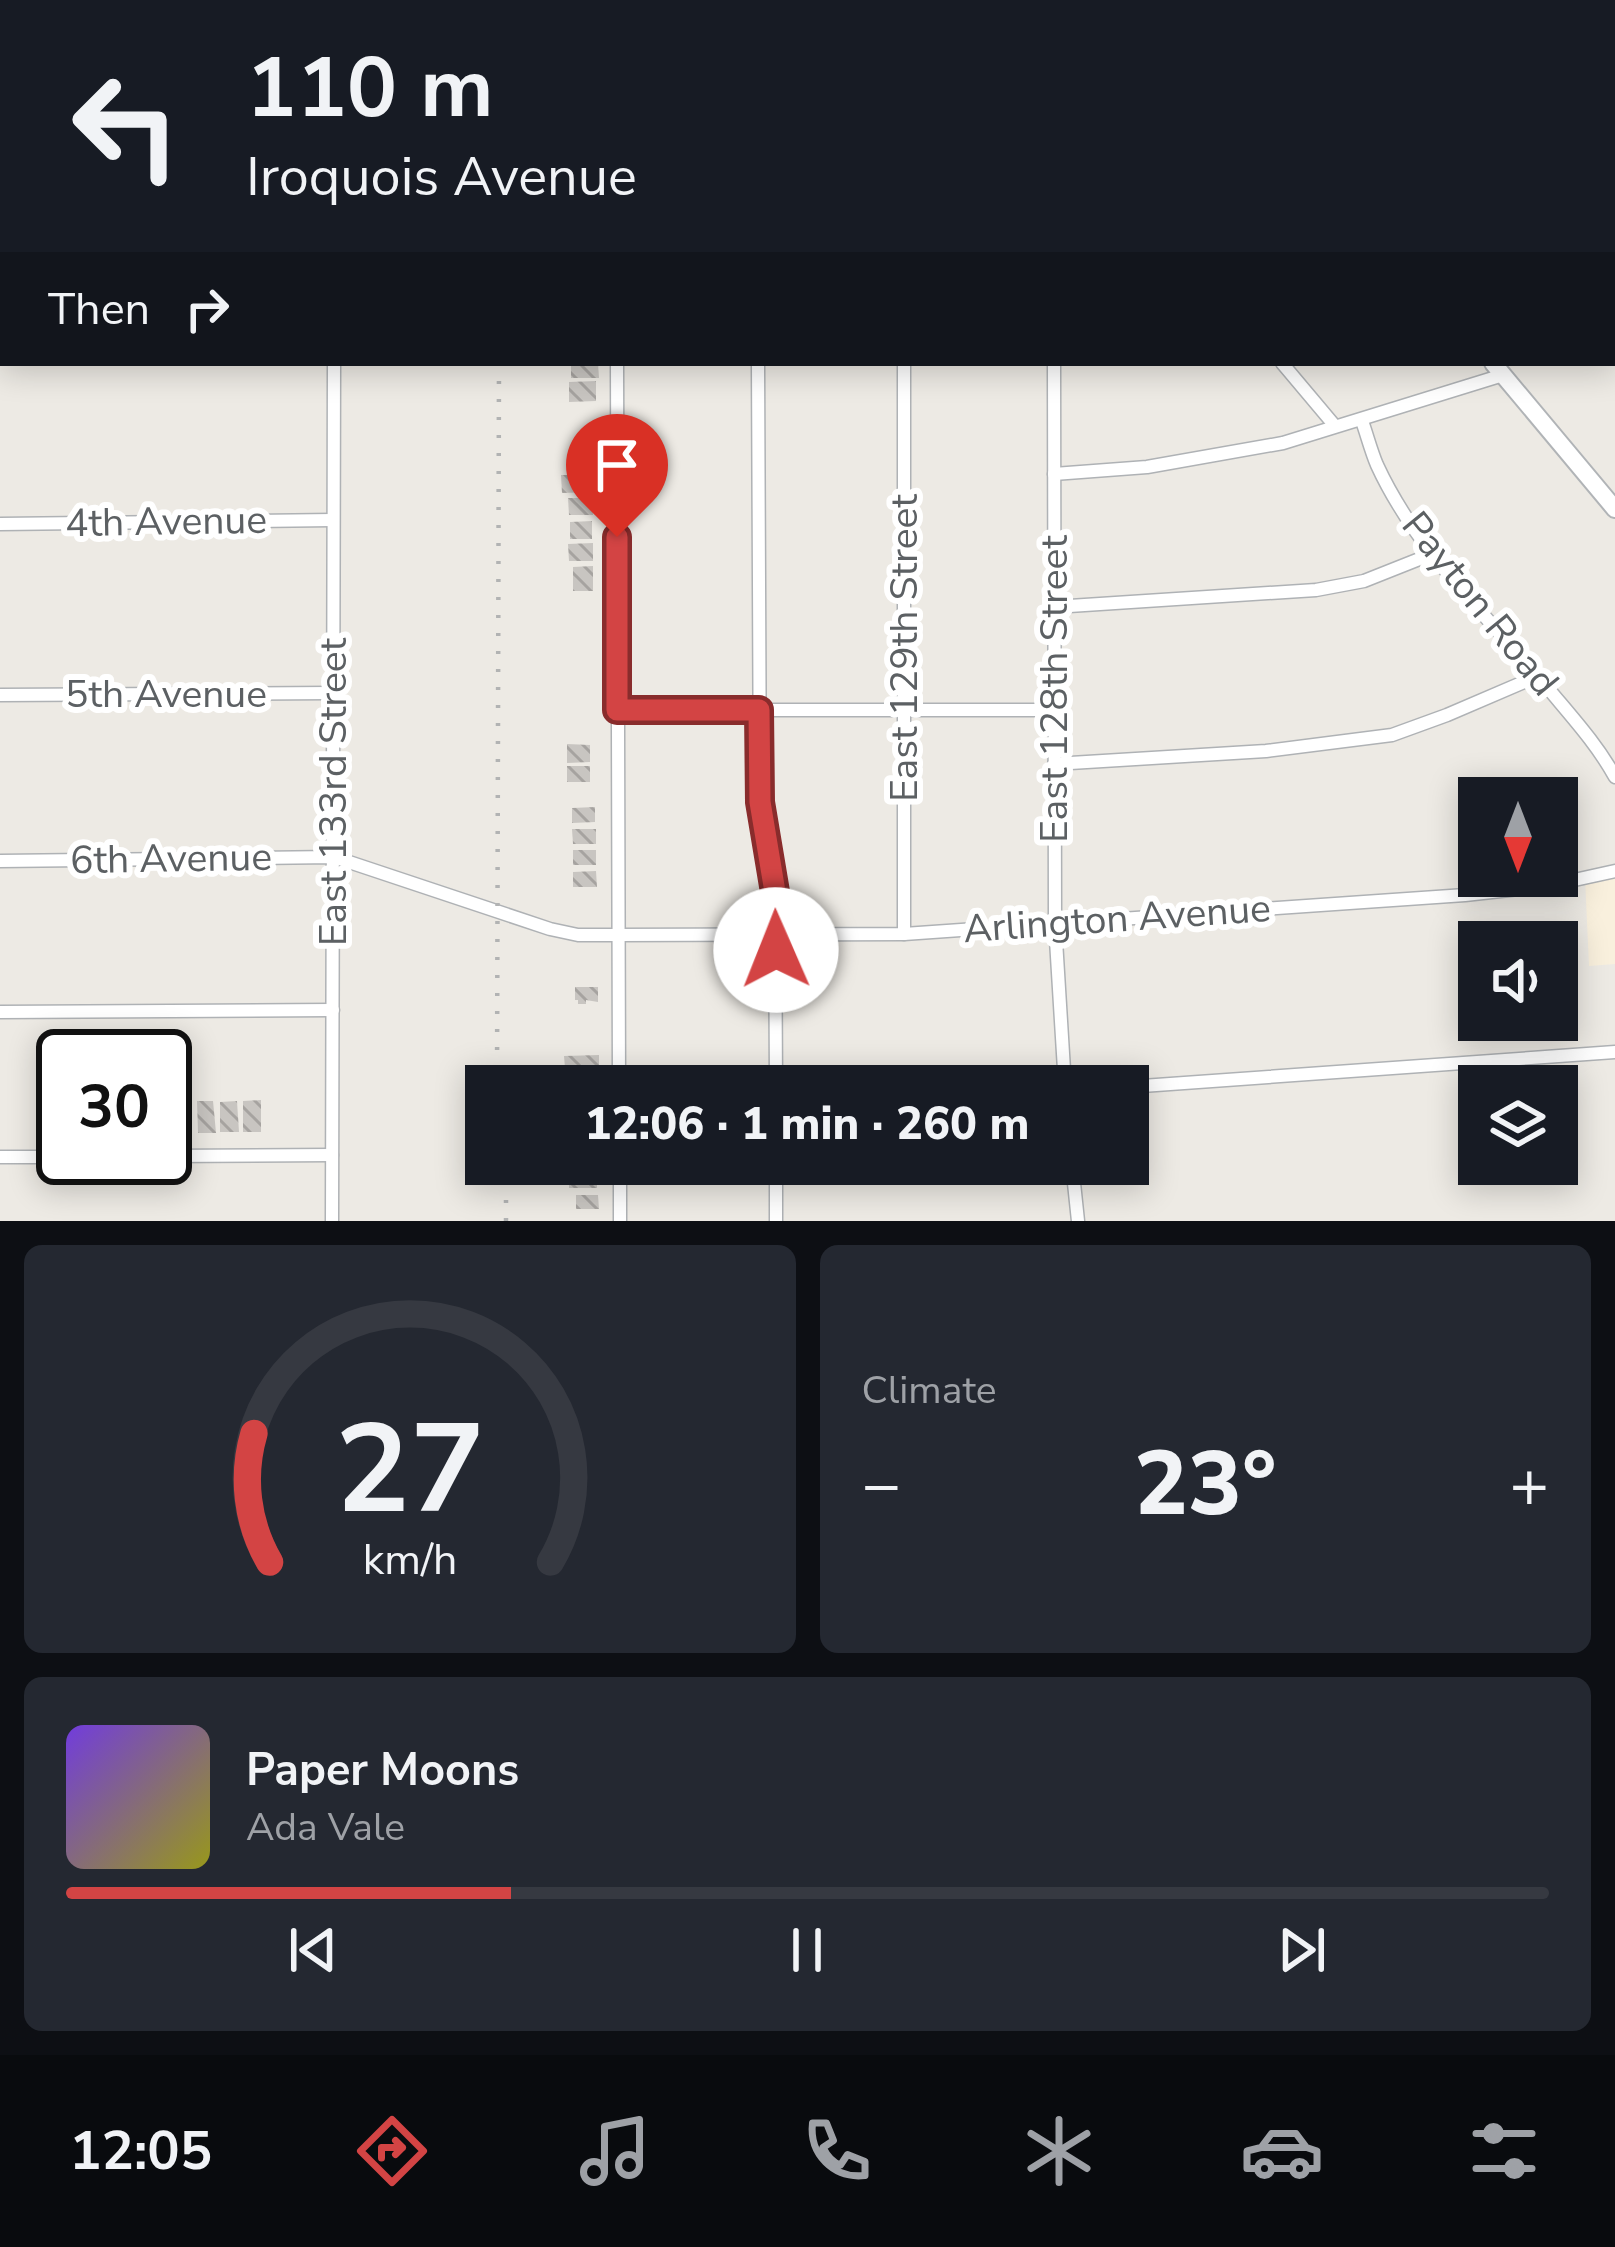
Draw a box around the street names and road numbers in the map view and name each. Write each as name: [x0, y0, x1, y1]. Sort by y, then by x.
street label: 4th Avenue: [65, 494, 267, 550]
street label: East 129th Street: [878, 494, 931, 802]
street label: Payton Road: [1389, 501, 1571, 707]
street label: East 128th Street: [1028, 535, 1081, 843]
street label: East 133rd Street: [307, 637, 360, 946]
street label: 5th Avenue: [65, 668, 267, 721]
street label: 6th Avenue: [70, 831, 272, 887]
street label: Arlington Avenue: [962, 882, 1272, 956]

